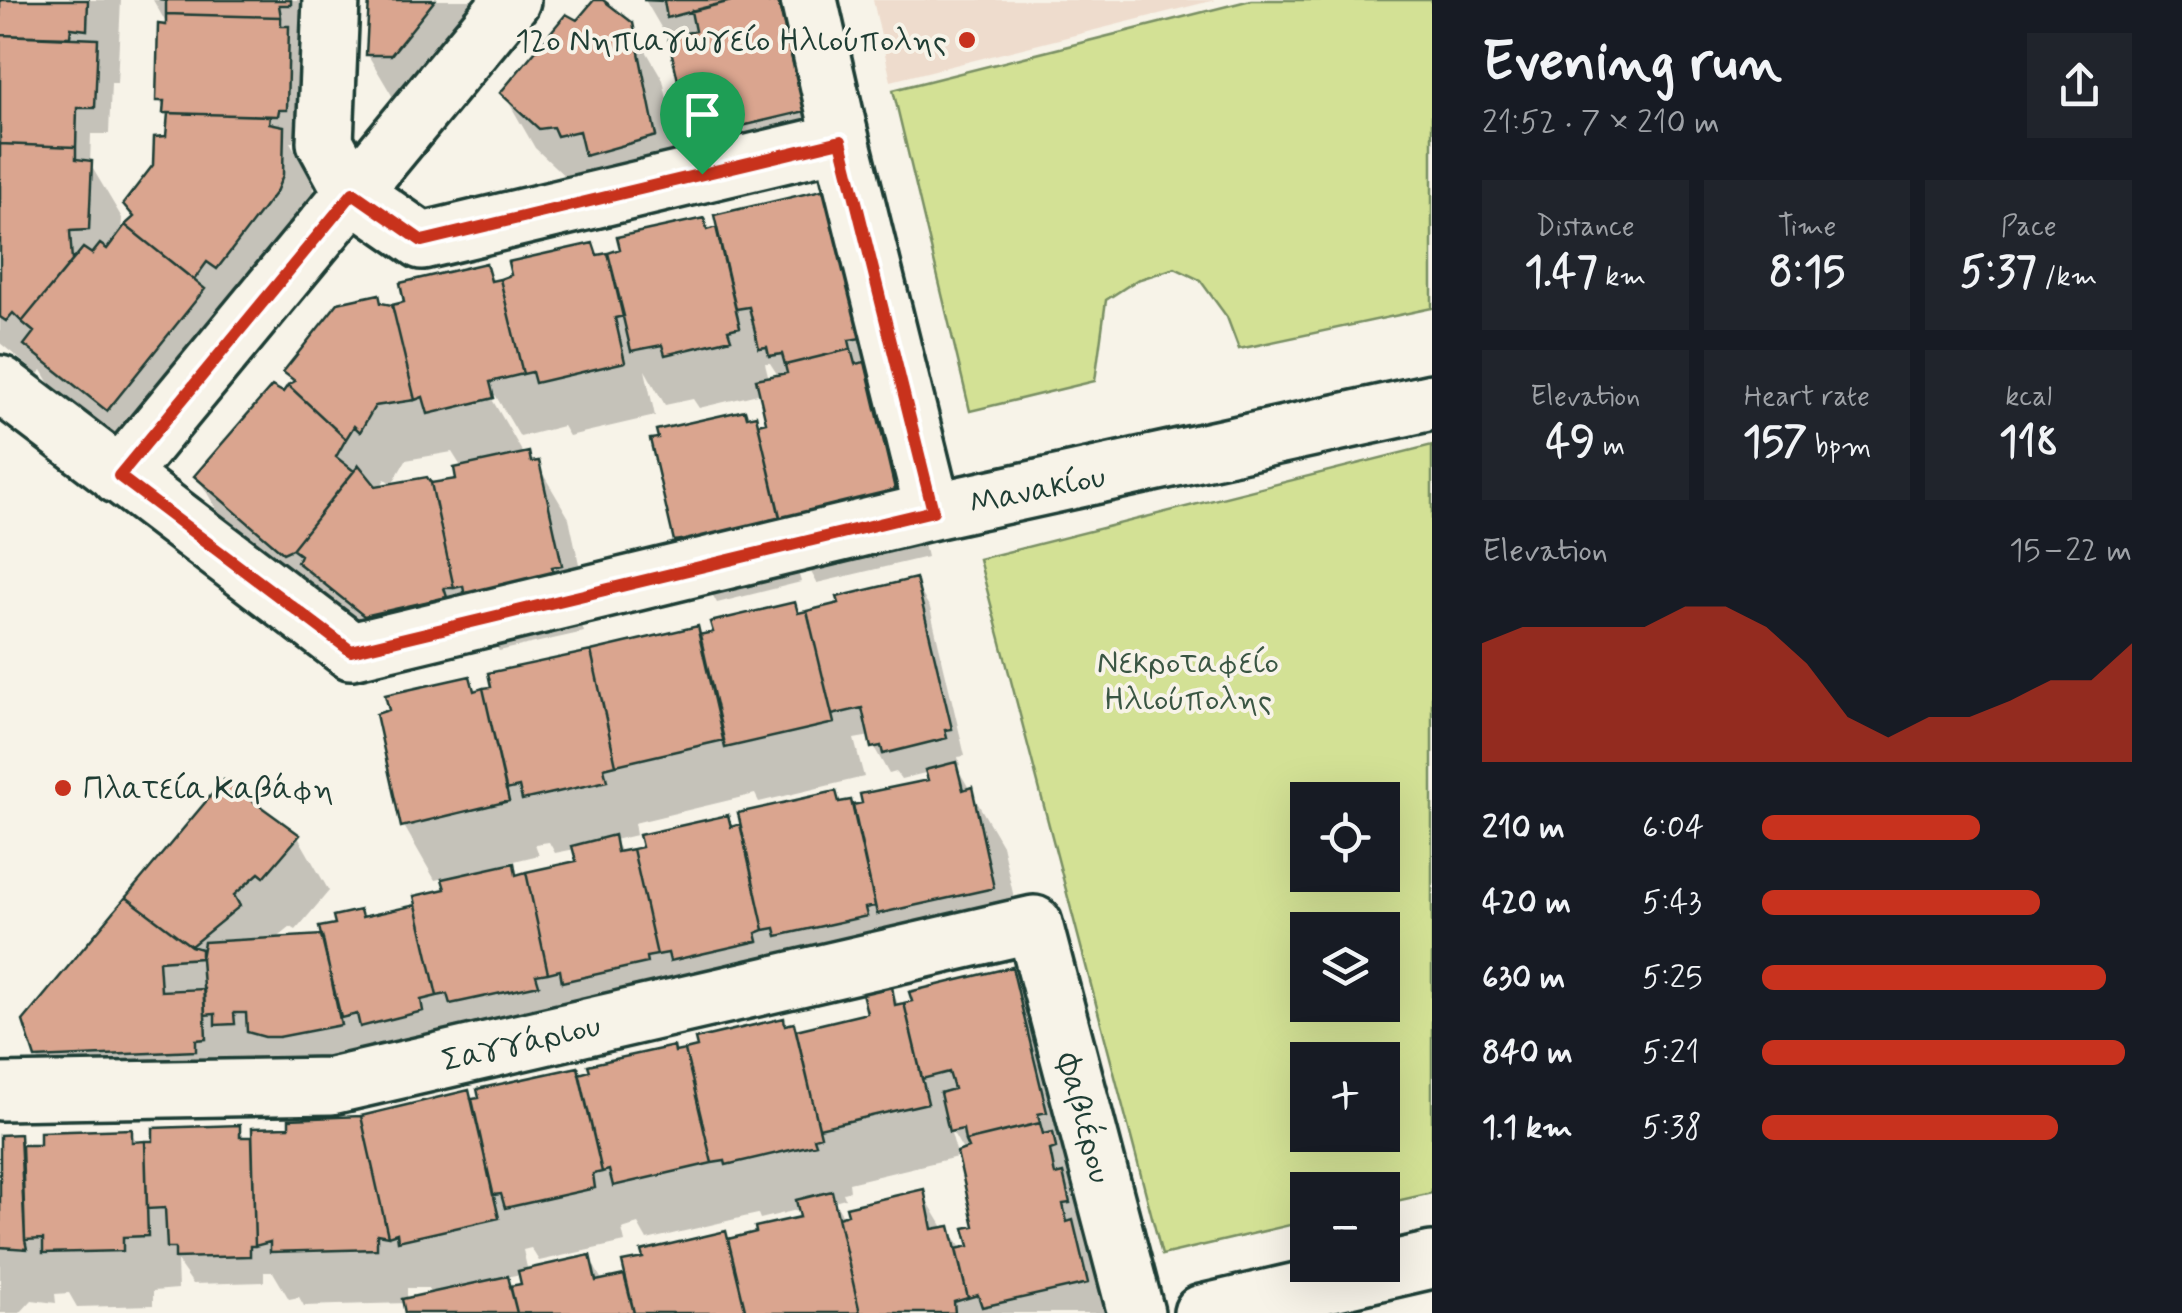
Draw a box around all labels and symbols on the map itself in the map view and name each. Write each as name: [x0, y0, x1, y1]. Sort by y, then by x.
place label: 12ο Νηπιαγωγείο Ηλιούπολης: [515, 21, 947, 63]
marker: 12ο Νηπιαγωγείο Ηλιούπολης: [956, 29, 978, 51]
pin: [660, 72, 745, 175]
street label: Μανακίου: [965, 456, 1109, 526]
park label: Νεκροταφείο Ηλιούπολης: [1097, 643, 1279, 722]
place label: Πλατεία Καβάφη: [83, 769, 334, 811]
marker: Πλατεία Καβάφη: [52, 777, 74, 799]
street label: Σαγγάριου: [438, 1005, 605, 1083]
street label: Φαβιέρου: [1045, 1048, 1122, 1188]

